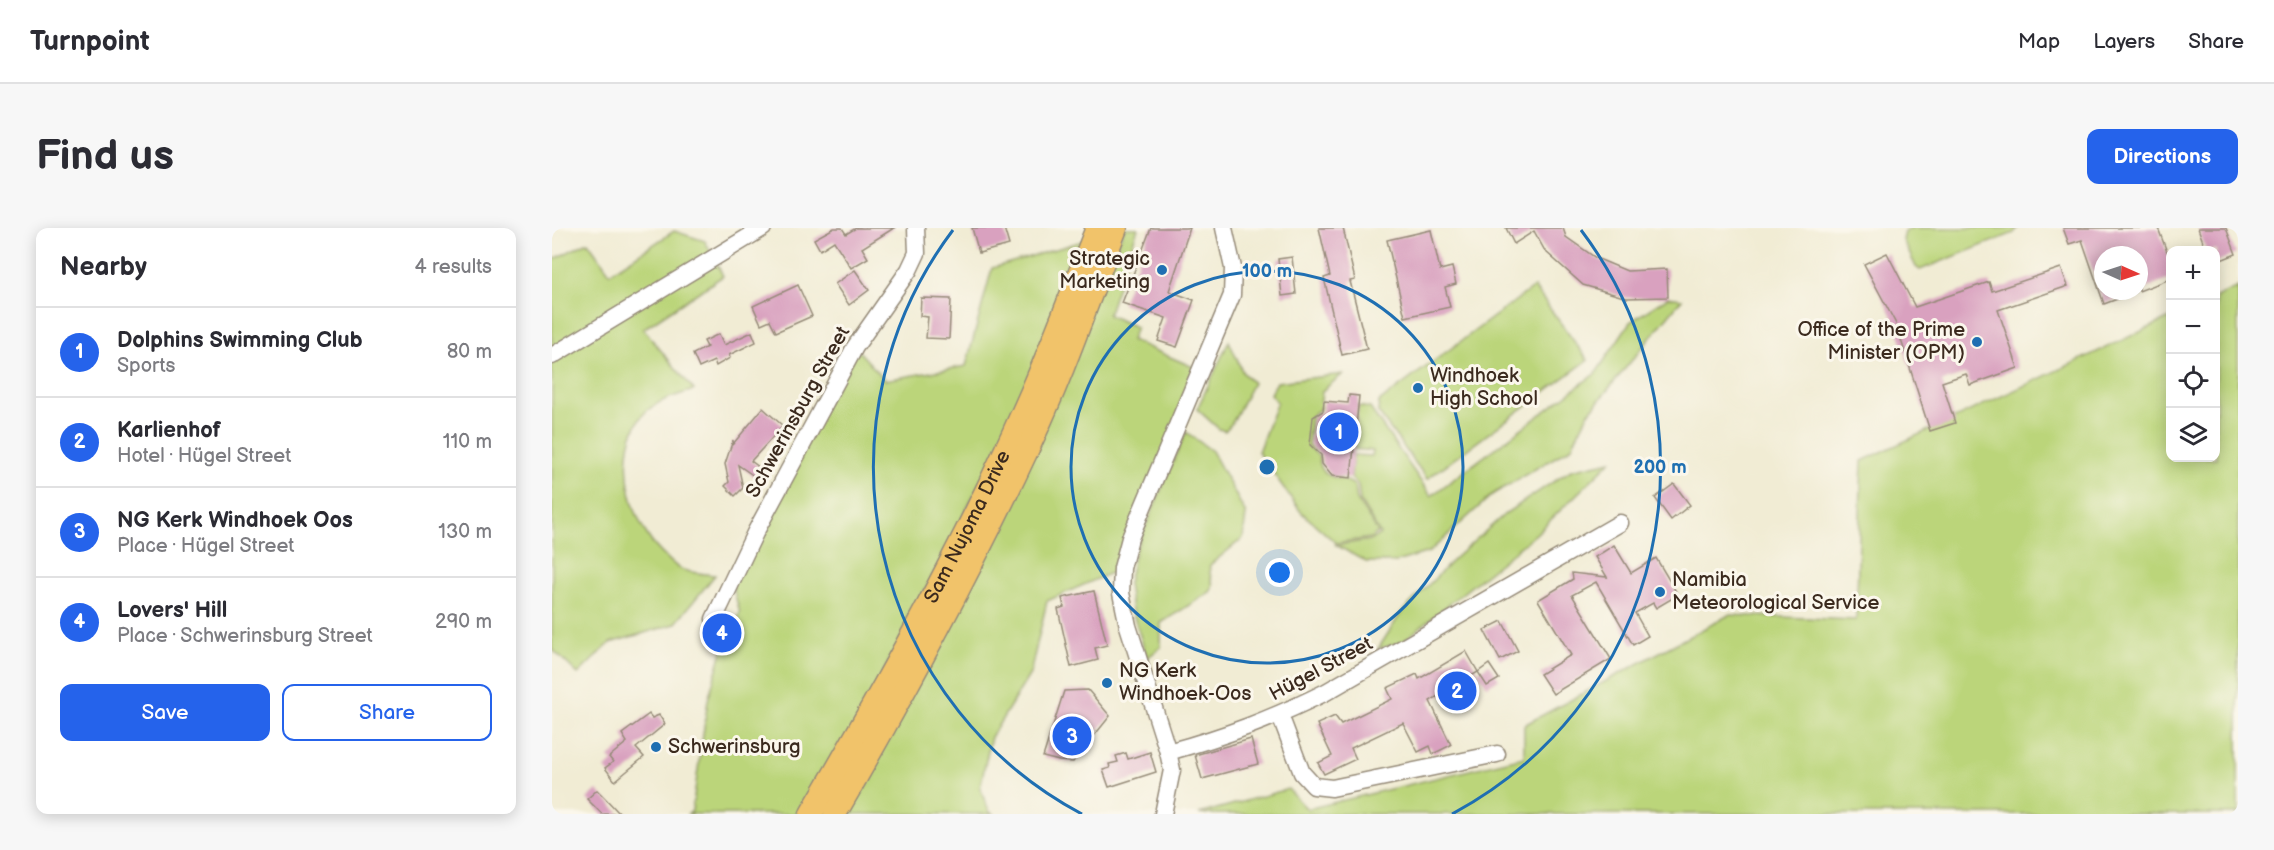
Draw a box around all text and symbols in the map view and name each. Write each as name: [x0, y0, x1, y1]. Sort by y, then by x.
text: Turnpoint: [30, 25, 150, 58]
text: Map: [2018, 29, 2060, 54]
text: Layers: [2093, 29, 2155, 54]
text: Share: [2188, 29, 2244, 54]
button: Directions: [2087, 129, 2238, 184]
text: Find us: [36, 131, 174, 182]
north arrow: [2094, 246, 2148, 300]
map controls: [2166, 246, 2220, 462]
button: +: [2166, 246, 2220, 300]
place label: Strategic Marketing: [1059, 247, 1150, 294]
text: Nearby: [60, 252, 147, 283]
text: 4 results: [414, 255, 492, 279]
text: 100 m: [1242, 261, 1292, 282]
marker: Strategic Marketing: [1155, 263, 1169, 277]
button: −: [2166, 300, 2220, 354]
place label: Office of the Prime Minister (OPM): [1797, 318, 1965, 365]
street label: Schwerinsburg Street: [741, 322, 855, 502]
text: Dolphins Swimming Club: [117, 327, 363, 354]
marker: Office of the Prime Minister (OPM): [1970, 335, 1984, 349]
text: 1: [75, 340, 84, 364]
text: 80 m: [447, 340, 492, 364]
text: Sports: [117, 354, 175, 378]
button: locate: [2166, 354, 2220, 408]
place label: Windhoek High School: [1430, 364, 1538, 411]
marker: Windhoek High School: [1411, 381, 1425, 395]
button: layers: [2166, 408, 2220, 462]
pin: 1: [1320, 410, 1358, 454]
text: Karlienhof: [117, 417, 221, 444]
text: 2: [74, 430, 85, 454]
text: 110 m: [443, 430, 492, 454]
text: Hotel · Hügel Street: [117, 444, 291, 468]
street label: Sam Nujoma Drive: [919, 447, 1016, 608]
centre of rings: [1257, 457, 1277, 477]
text: 200 m: [1633, 457, 1687, 478]
text: NG Kerk Windhoek Oos: [117, 507, 353, 534]
text: 3: [74, 520, 85, 544]
text: 130 m: [438, 520, 492, 544]
text: Place · Hügel Street: [117, 534, 294, 558]
your location: [1265, 558, 1294, 587]
place label: Namibia Meteorological Service: [1672, 568, 1879, 615]
marker: Namibia Meteorological Service: [1653, 585, 1667, 599]
text: Lovers' Hill: [117, 597, 227, 624]
text: 4: [74, 610, 85, 634]
text: 290 m: [435, 610, 492, 634]
pin: 4: [702, 610, 742, 656]
text: Place · Schwerinsburg Street: [117, 624, 373, 648]
street label: Hügel Street: [1265, 632, 1377, 706]
place label: NG Kerk Windhoek-Oos: [1119, 659, 1251, 706]
pin: 2: [1438, 668, 1476, 714]
marker: NG Kerk Windhoek-Oos: [1100, 676, 1114, 690]
button: Save: [60, 684, 270, 741]
button: Share: [282, 684, 492, 741]
pin: 3: [1052, 714, 1092, 758]
place label: Schwerinsburg: [668, 735, 800, 759]
marker: Schwerinsburg: [649, 740, 663, 754]

